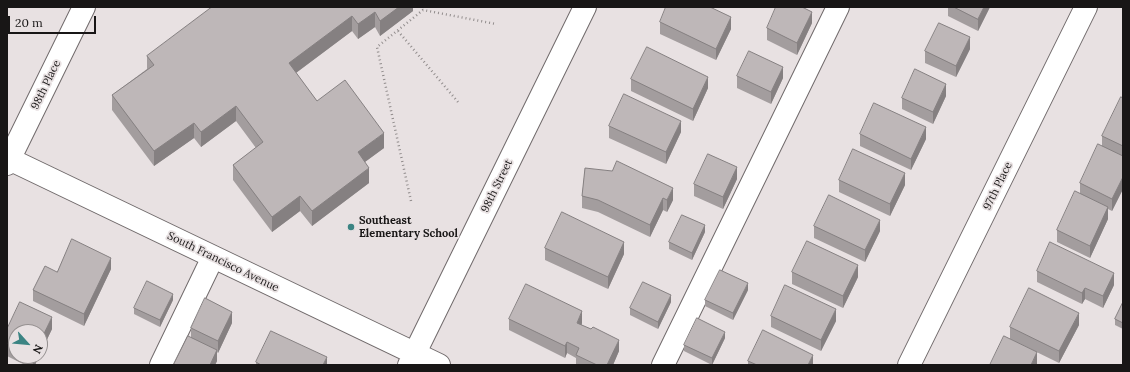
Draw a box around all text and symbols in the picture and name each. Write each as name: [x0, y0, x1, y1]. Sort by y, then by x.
scale bar: [10, 8, 98, 34]
text: 20 m: [15, 15, 43, 30]
street label: 98th Place: [28, 58, 64, 112]
street label: 98th Street: [478, 157, 516, 215]
street label: 97th Place: [981, 160, 1015, 212]
place label: Southeast Elementary School: [359, 214, 458, 240]
marker: Southeast Elementary School: [346, 222, 356, 232]
street label: South Francisco Avenue: [165, 229, 281, 295]
north arrow: [8, 324, 48, 364]
text: N: [30, 342, 46, 356]

